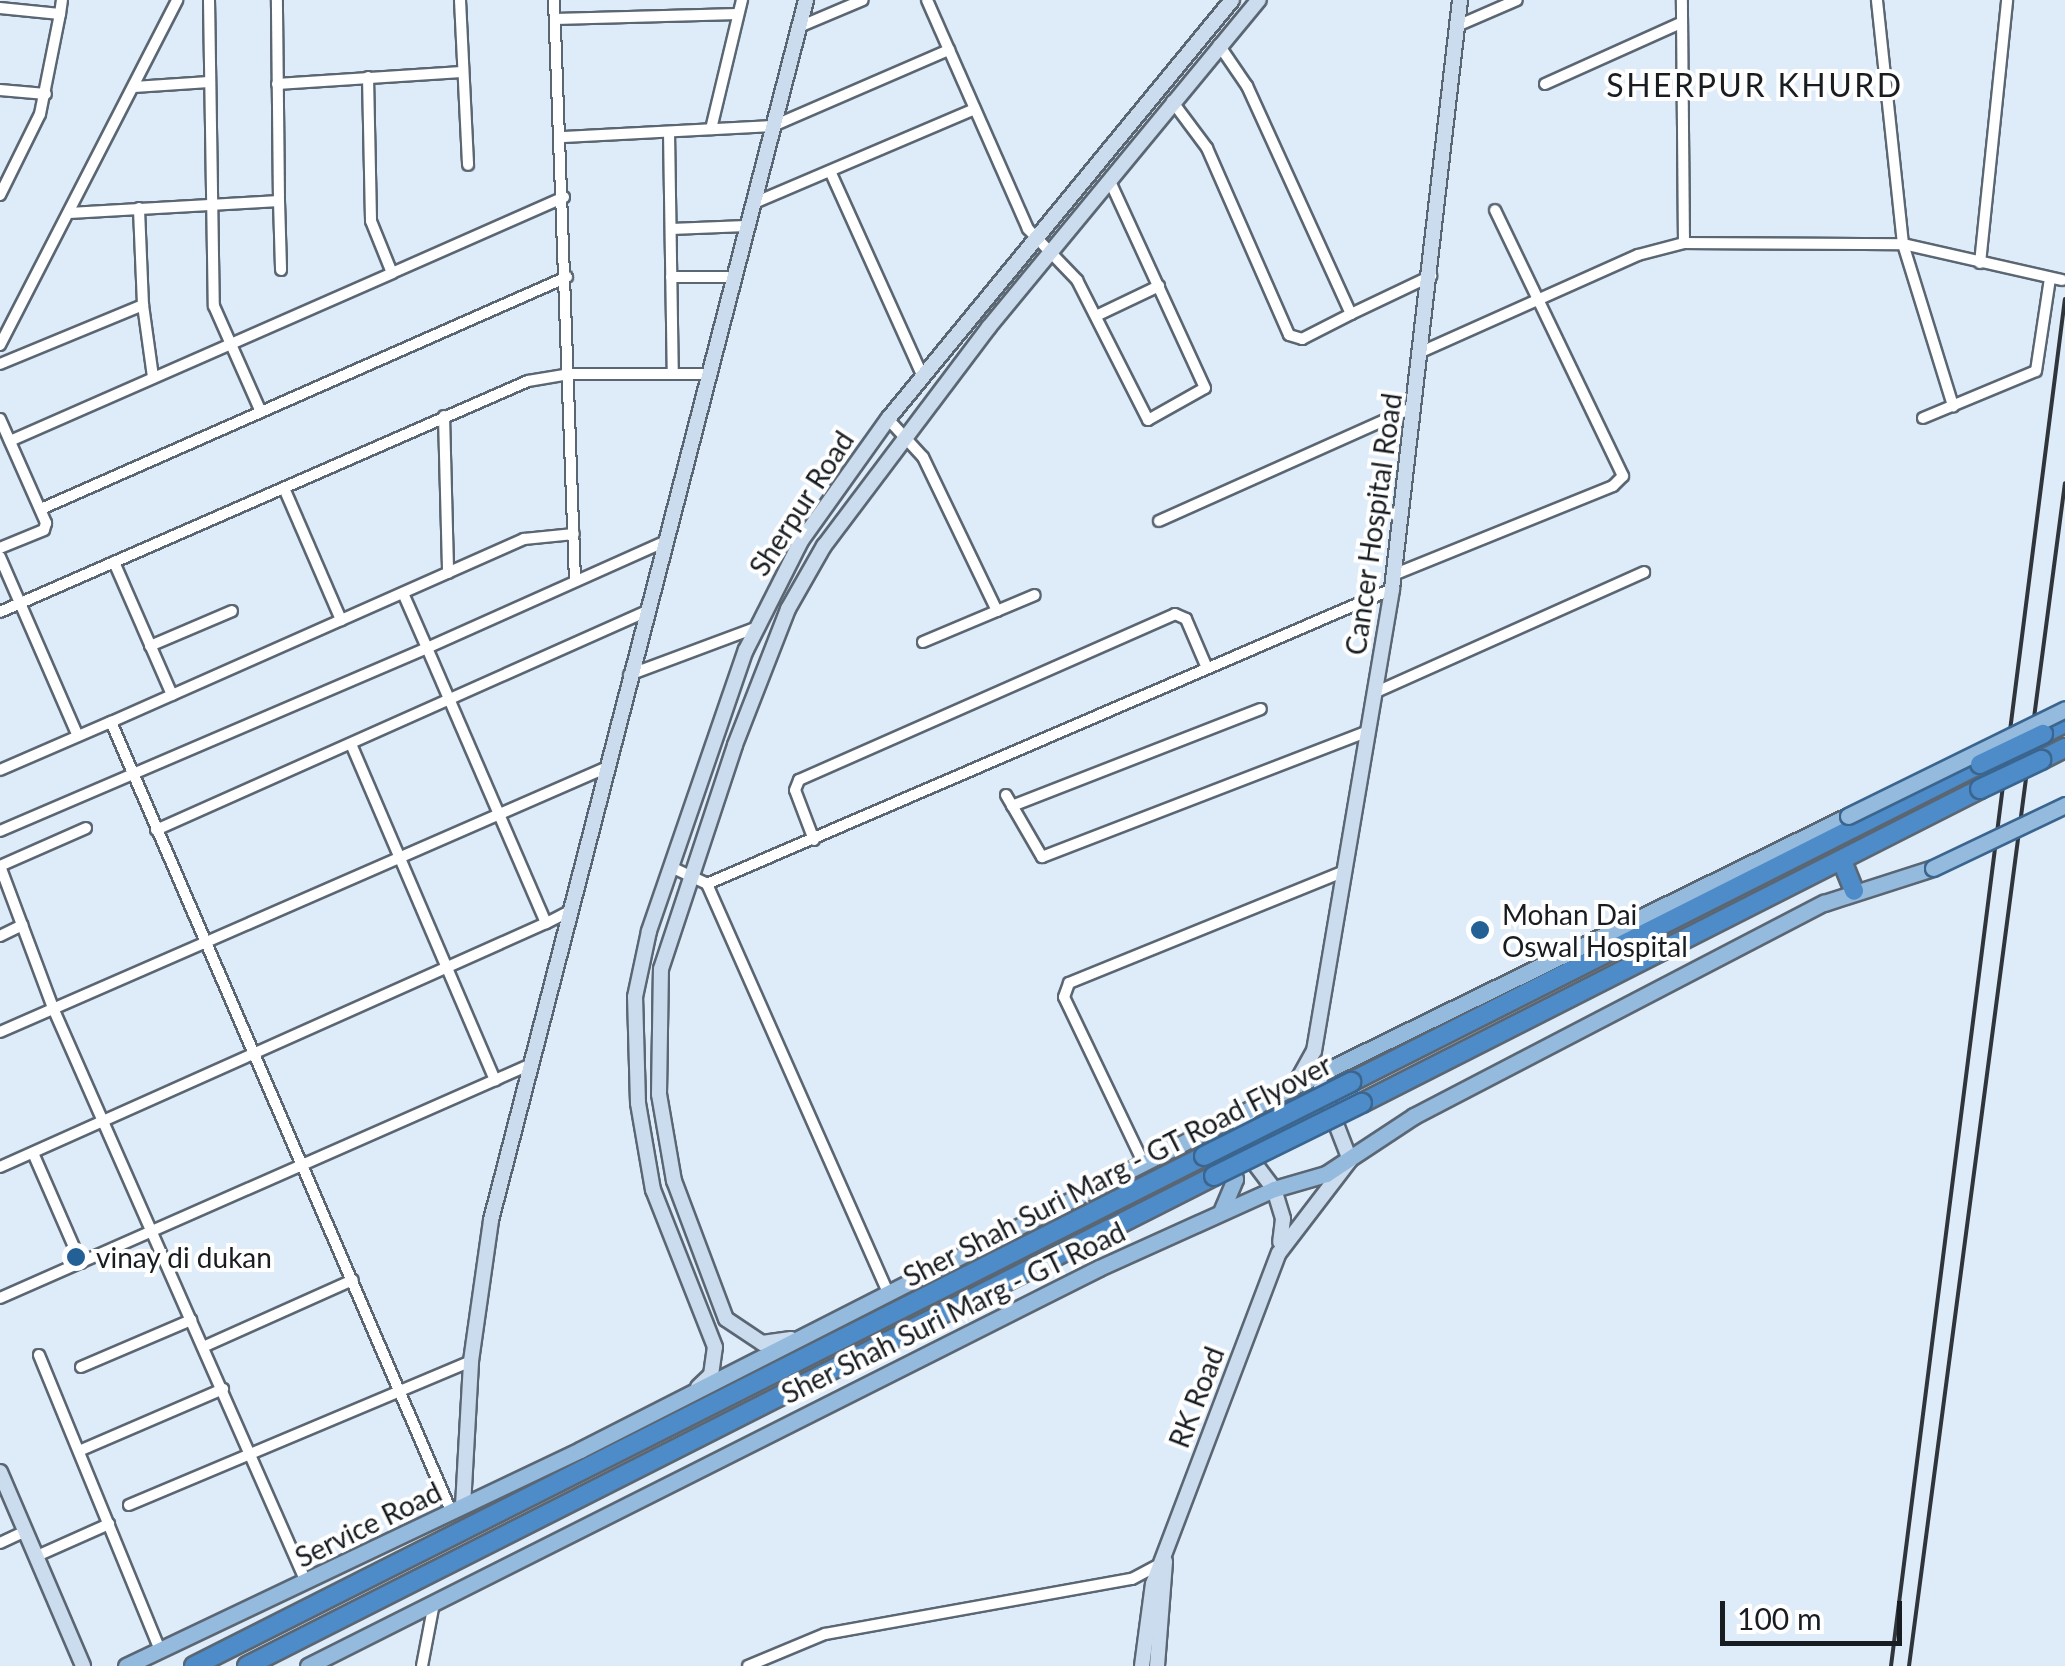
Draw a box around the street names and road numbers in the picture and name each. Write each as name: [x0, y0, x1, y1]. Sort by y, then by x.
street label: Cancer Hospital Road: [1338, 391, 1408, 657]
street label: Sherpur Road: [742, 424, 860, 582]
street label: Sher Shah Suri Marg - GT Road Flyover: [897, 1047, 1337, 1293]
street label: Sher Shah Suri Marg - GT Road: [775, 1214, 1131, 1410]
street label: RK Road: [1161, 1342, 1231, 1452]
street label: Service Road: [289, 1474, 447, 1574]

